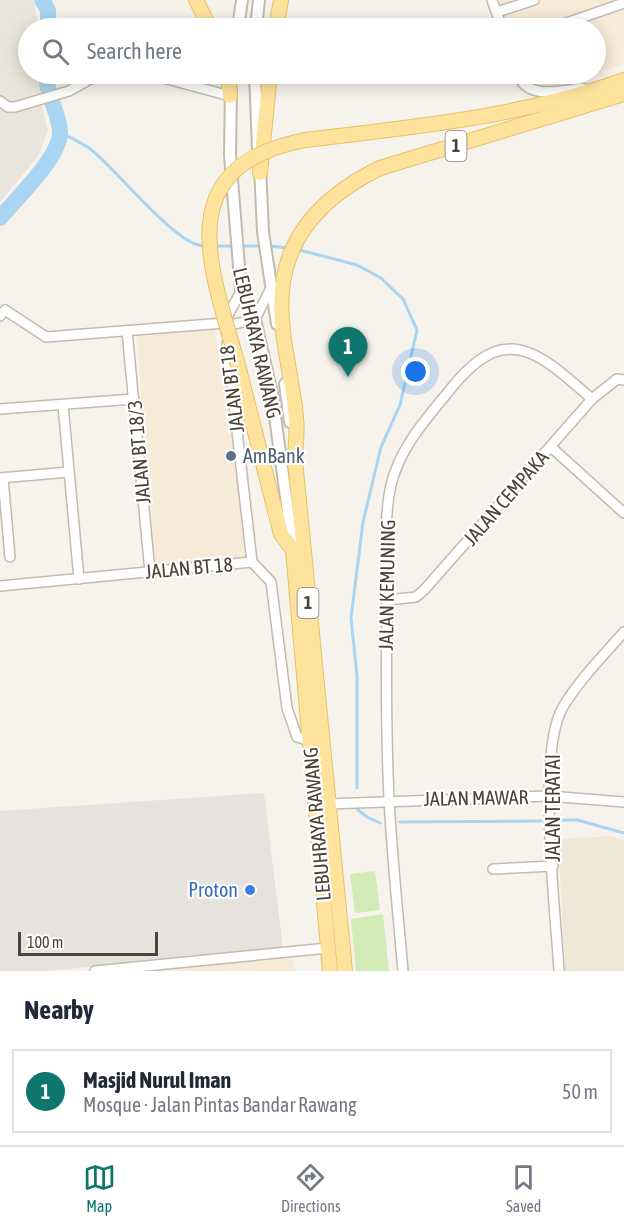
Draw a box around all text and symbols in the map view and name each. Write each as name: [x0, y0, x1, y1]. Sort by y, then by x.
search box: [18, 18, 606, 84]
icon: search: [39, 35, 72, 68]
text: Search here: [87, 38, 182, 64]
road number: 1: [446, 131, 466, 161]
street label: LEBUHRAYA RAWANG: [229, 265, 286, 421]
pin: 1: [328, 328, 368, 377]
street label: JALAN BT 18: [215, 344, 248, 434]
your location: [401, 357, 430, 386]
street label: JALAN BT 18/3: [123, 399, 155, 505]
place label: AmBank: [243, 444, 305, 467]
street label: JALAN CEMPAKA: [458, 446, 553, 550]
marker: AmBank: [224, 449, 238, 463]
street label: JALAN KEMUNING: [374, 519, 399, 651]
street label: JALAN BT 18: [144, 552, 234, 583]
road number: 1: [298, 588, 318, 618]
street label: LEBUHRAYA RAWANG: [298, 746, 335, 902]
street label: JALAN TERATAI: [541, 754, 564, 862]
street label: JALAN MAWAR: [423, 785, 529, 810]
place label: Proton: [188, 878, 238, 901]
marker: Proton: [243, 883, 257, 897]
scale bar: [18, 929, 158, 956]
text: 100 m: [27, 933, 63, 951]
text: Nearby: [24, 995, 94, 1025]
text: Masjid Nurul Iman: [83, 1067, 231, 1093]
text: 1: [41, 1080, 50, 1103]
text: 50 m: [562, 1080, 598, 1103]
text: Mosque · Jalan Pintas Bandar Rawang: [83, 1093, 357, 1116]
tab: Map: [83, 1161, 116, 1215]
tab: Directions: [281, 1161, 341, 1215]
tab: Saved: [506, 1161, 541, 1215]

